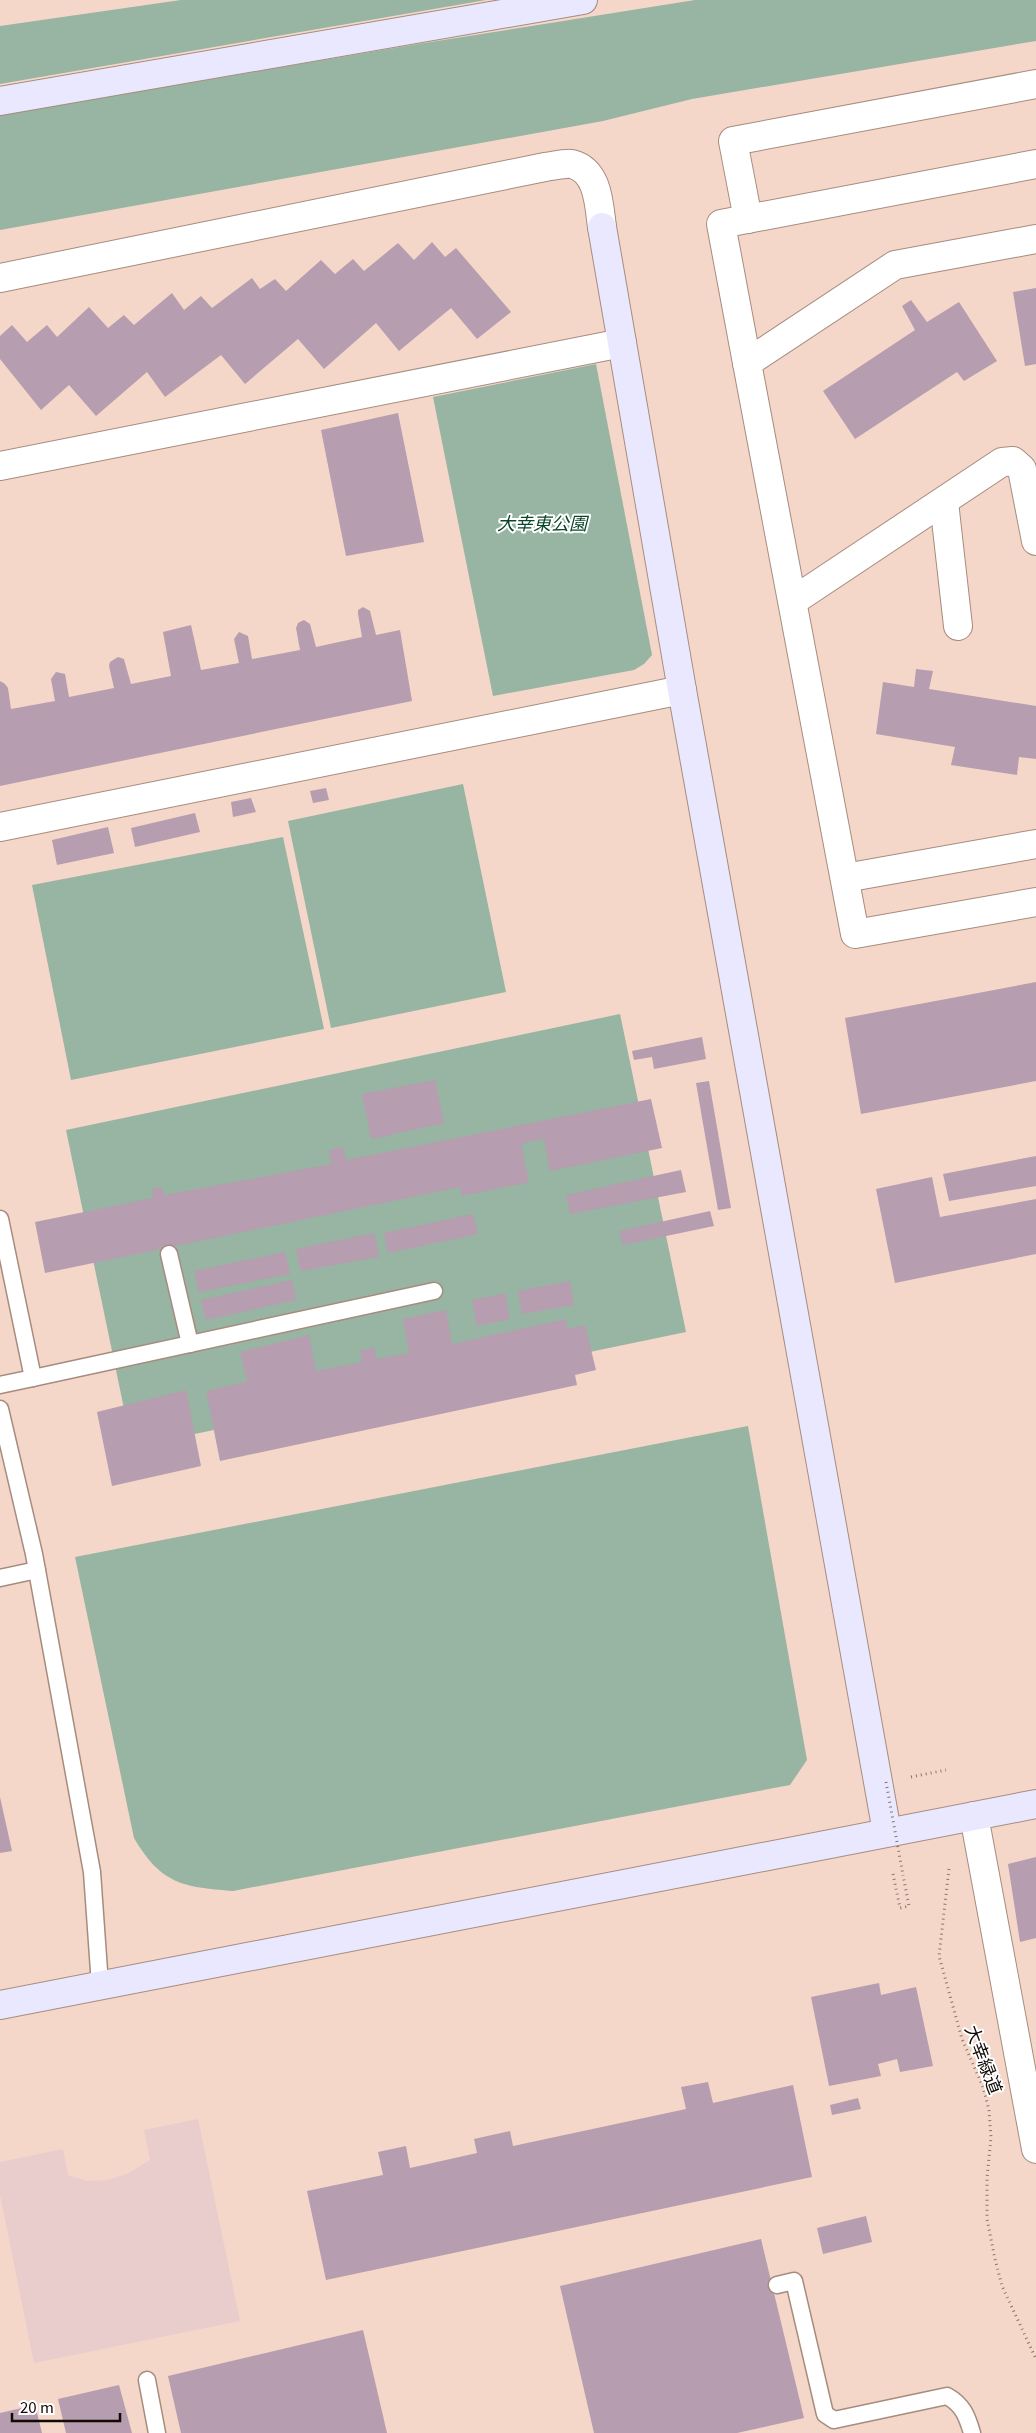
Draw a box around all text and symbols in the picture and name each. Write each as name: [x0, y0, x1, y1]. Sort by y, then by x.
park label: 大幸東公園: [497, 509, 590, 535]
street label: 大幸緑道: [960, 2021, 1010, 2097]
scale bar: [12, 2390, 120, 2422]
text: 20 m: [20, 2396, 54, 2417]

